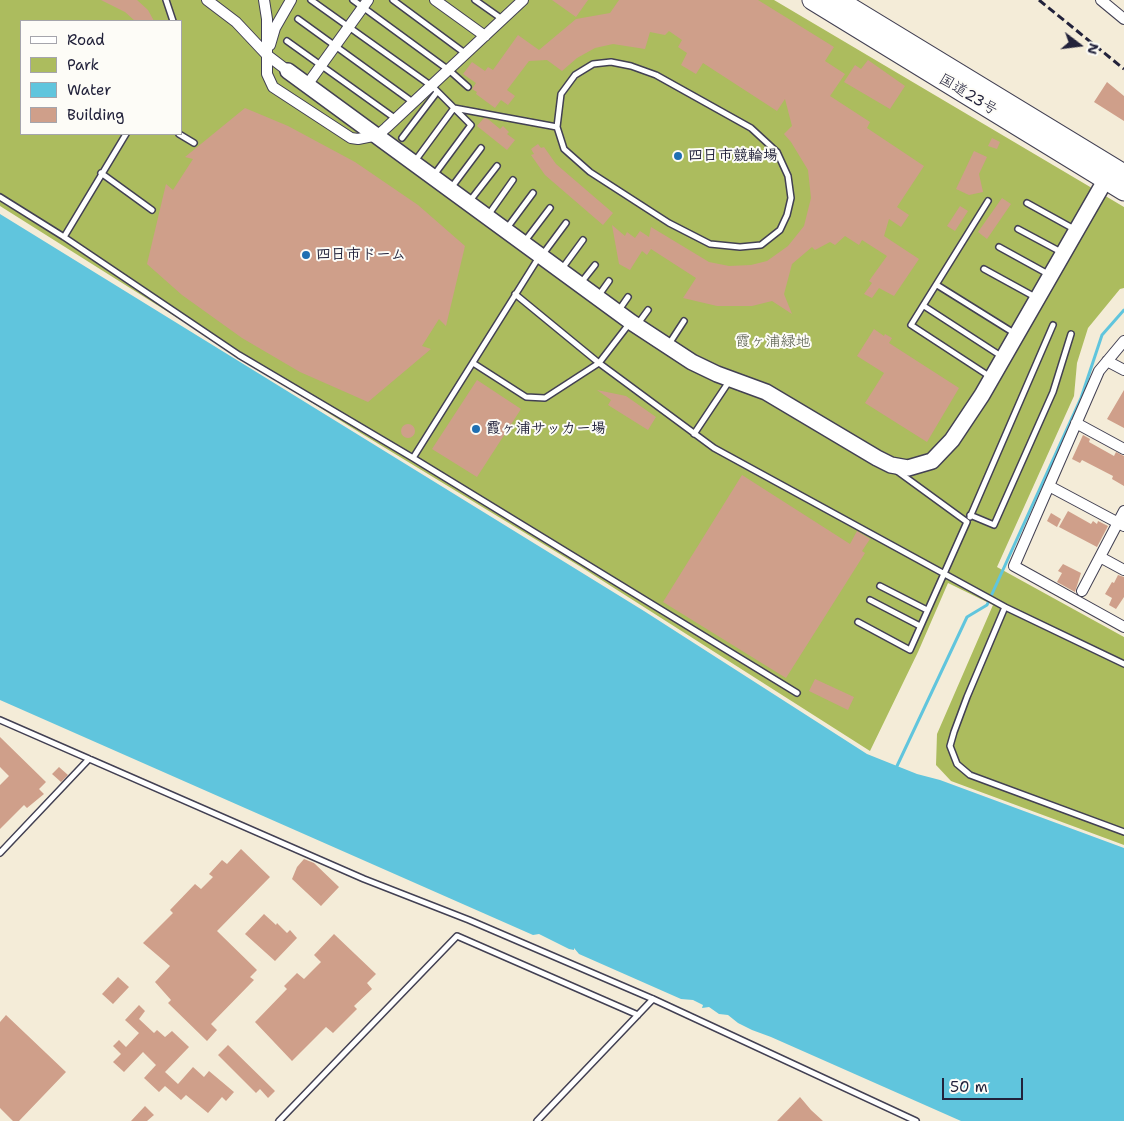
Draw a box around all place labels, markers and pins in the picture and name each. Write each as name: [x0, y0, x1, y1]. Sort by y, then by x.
place label: 四日市競輪場: [688, 147, 778, 165]
marker: 四日市競輪場: [672, 150, 684, 162]
place label: 四日市ドーム: [316, 246, 406, 264]
marker: 四日市ドーム: [300, 249, 312, 261]
place label: 霞ヶ浦サッカー場: [486, 420, 606, 438]
marker: 霞ヶ浦サッカー場: [470, 423, 482, 435]

